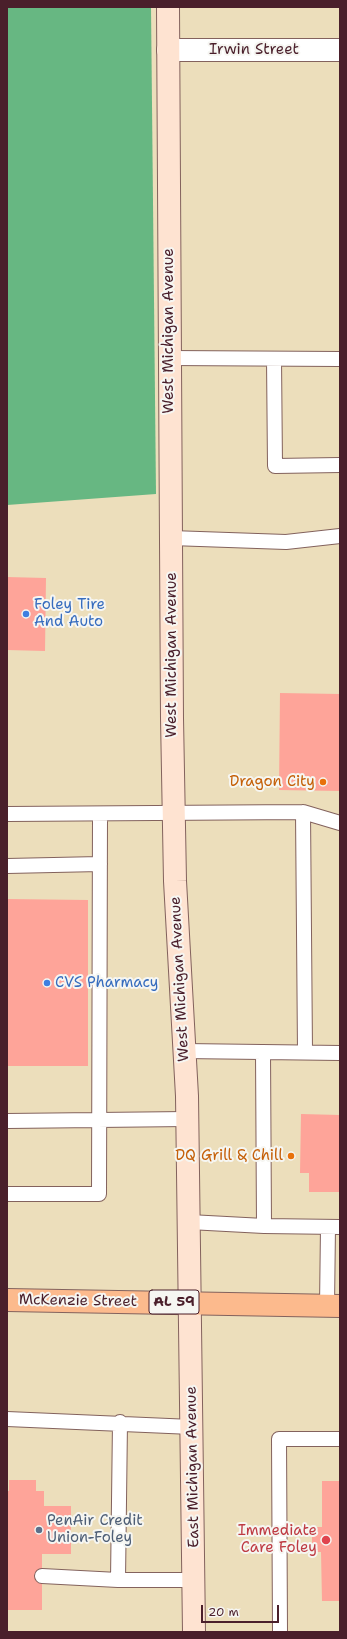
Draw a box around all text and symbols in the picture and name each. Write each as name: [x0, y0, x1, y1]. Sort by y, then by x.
street label: Irwin Street: [209, 41, 299, 59]
street label: West Michigan Avenue: [160, 248, 178, 414]
street label: West Michigan Avenue: [163, 572, 181, 738]
place label: Foley Tire And Auto: [34, 596, 105, 631]
marker: Foley Tire And Auto: [21, 609, 31, 619]
place label: Dragon City: [229, 773, 315, 791]
marker: Dragon City: [318, 777, 328, 787]
street label: West Michigan Avenue: [167, 896, 193, 1062]
place label: CVS Pharmacy: [55, 974, 158, 992]
marker: CVS Pharmacy: [42, 978, 52, 988]
place label: DQ Grill & Chill: [175, 1147, 283, 1165]
marker: DQ Grill & Chill: [286, 1151, 296, 1161]
road number: AL 59: [149, 1290, 199, 1314]
street label: McKenzie Street: [19, 1291, 137, 1311]
street label: East Michigan Avenue: [183, 1386, 203, 1548]
place label: PenAir Credit Union-Foley: [47, 1512, 143, 1547]
place label: Immediate Care Foley: [238, 1522, 317, 1557]
marker: PenAir Credit Union-Foley: [34, 1525, 44, 1535]
marker: Immediate Care Foley: [320, 1534, 332, 1546]
scale bar: [203, 1597, 281, 1623]
text: 20 m: [208, 1604, 239, 1620]

